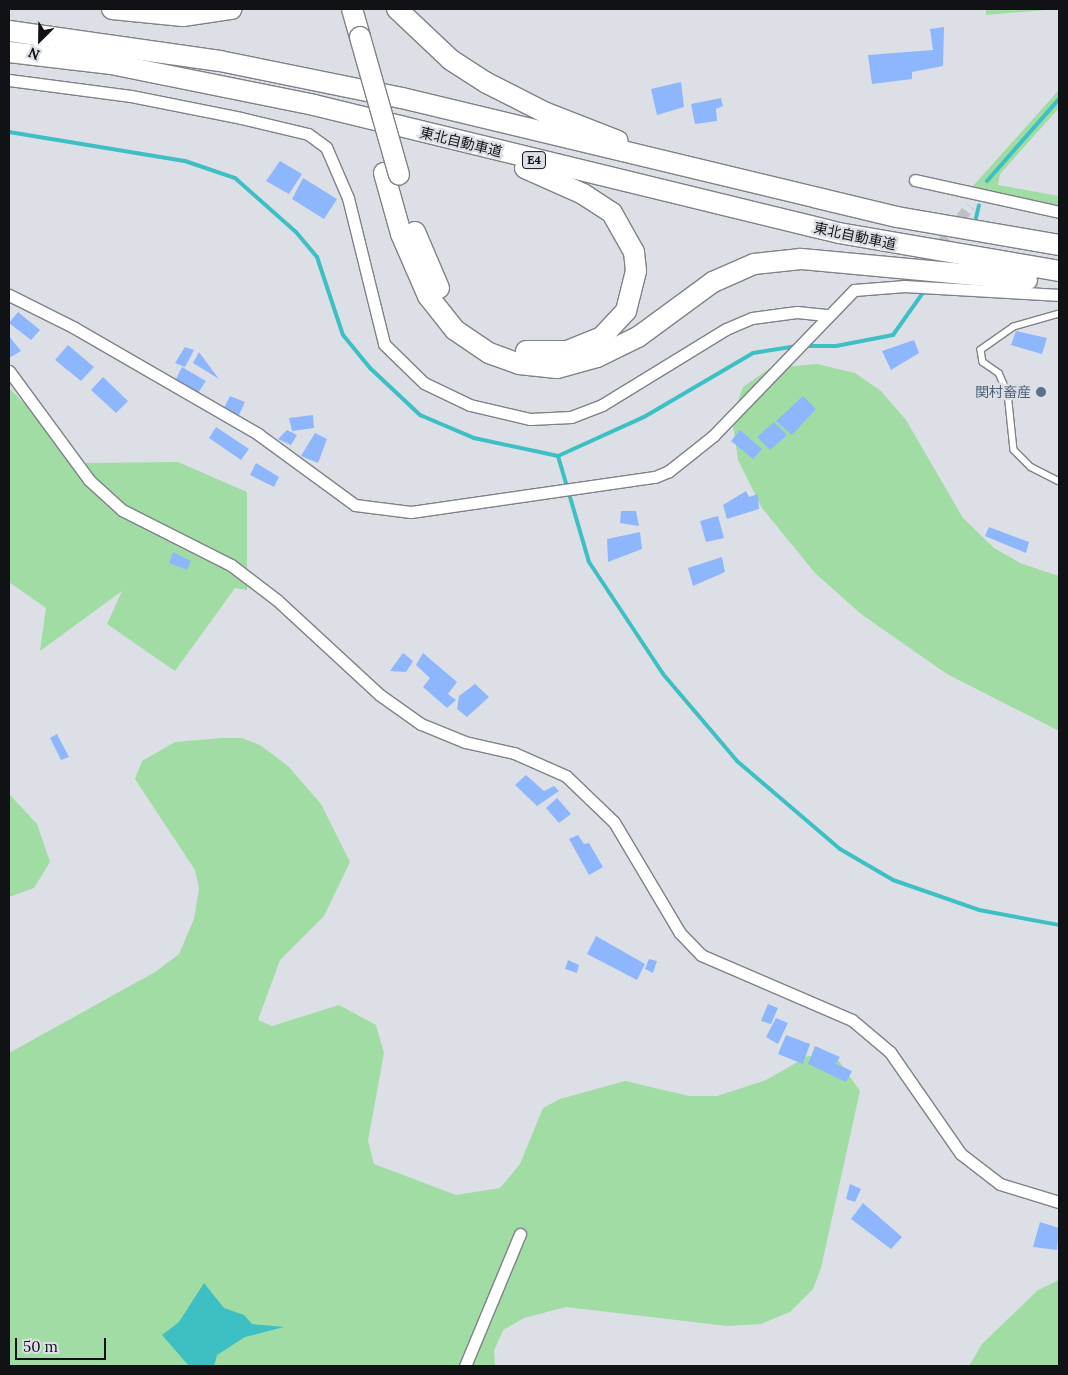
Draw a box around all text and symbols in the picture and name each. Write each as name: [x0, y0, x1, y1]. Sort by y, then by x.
north arrow: [15, 15, 65, 65]
text: N: [26, 43, 43, 64]
street label: 東北自動車道: [418, 124, 504, 160]
road number: E4: [522, 150, 546, 170]
street label: 東北自動車道: [812, 219, 898, 253]
place label: 関村畜産: [975, 384, 1031, 400]
marker: 関村畜産: [1035, 386, 1047, 398]
scale bar: [18, 1328, 109, 1360]
text: 50 m: [23, 1337, 58, 1356]

